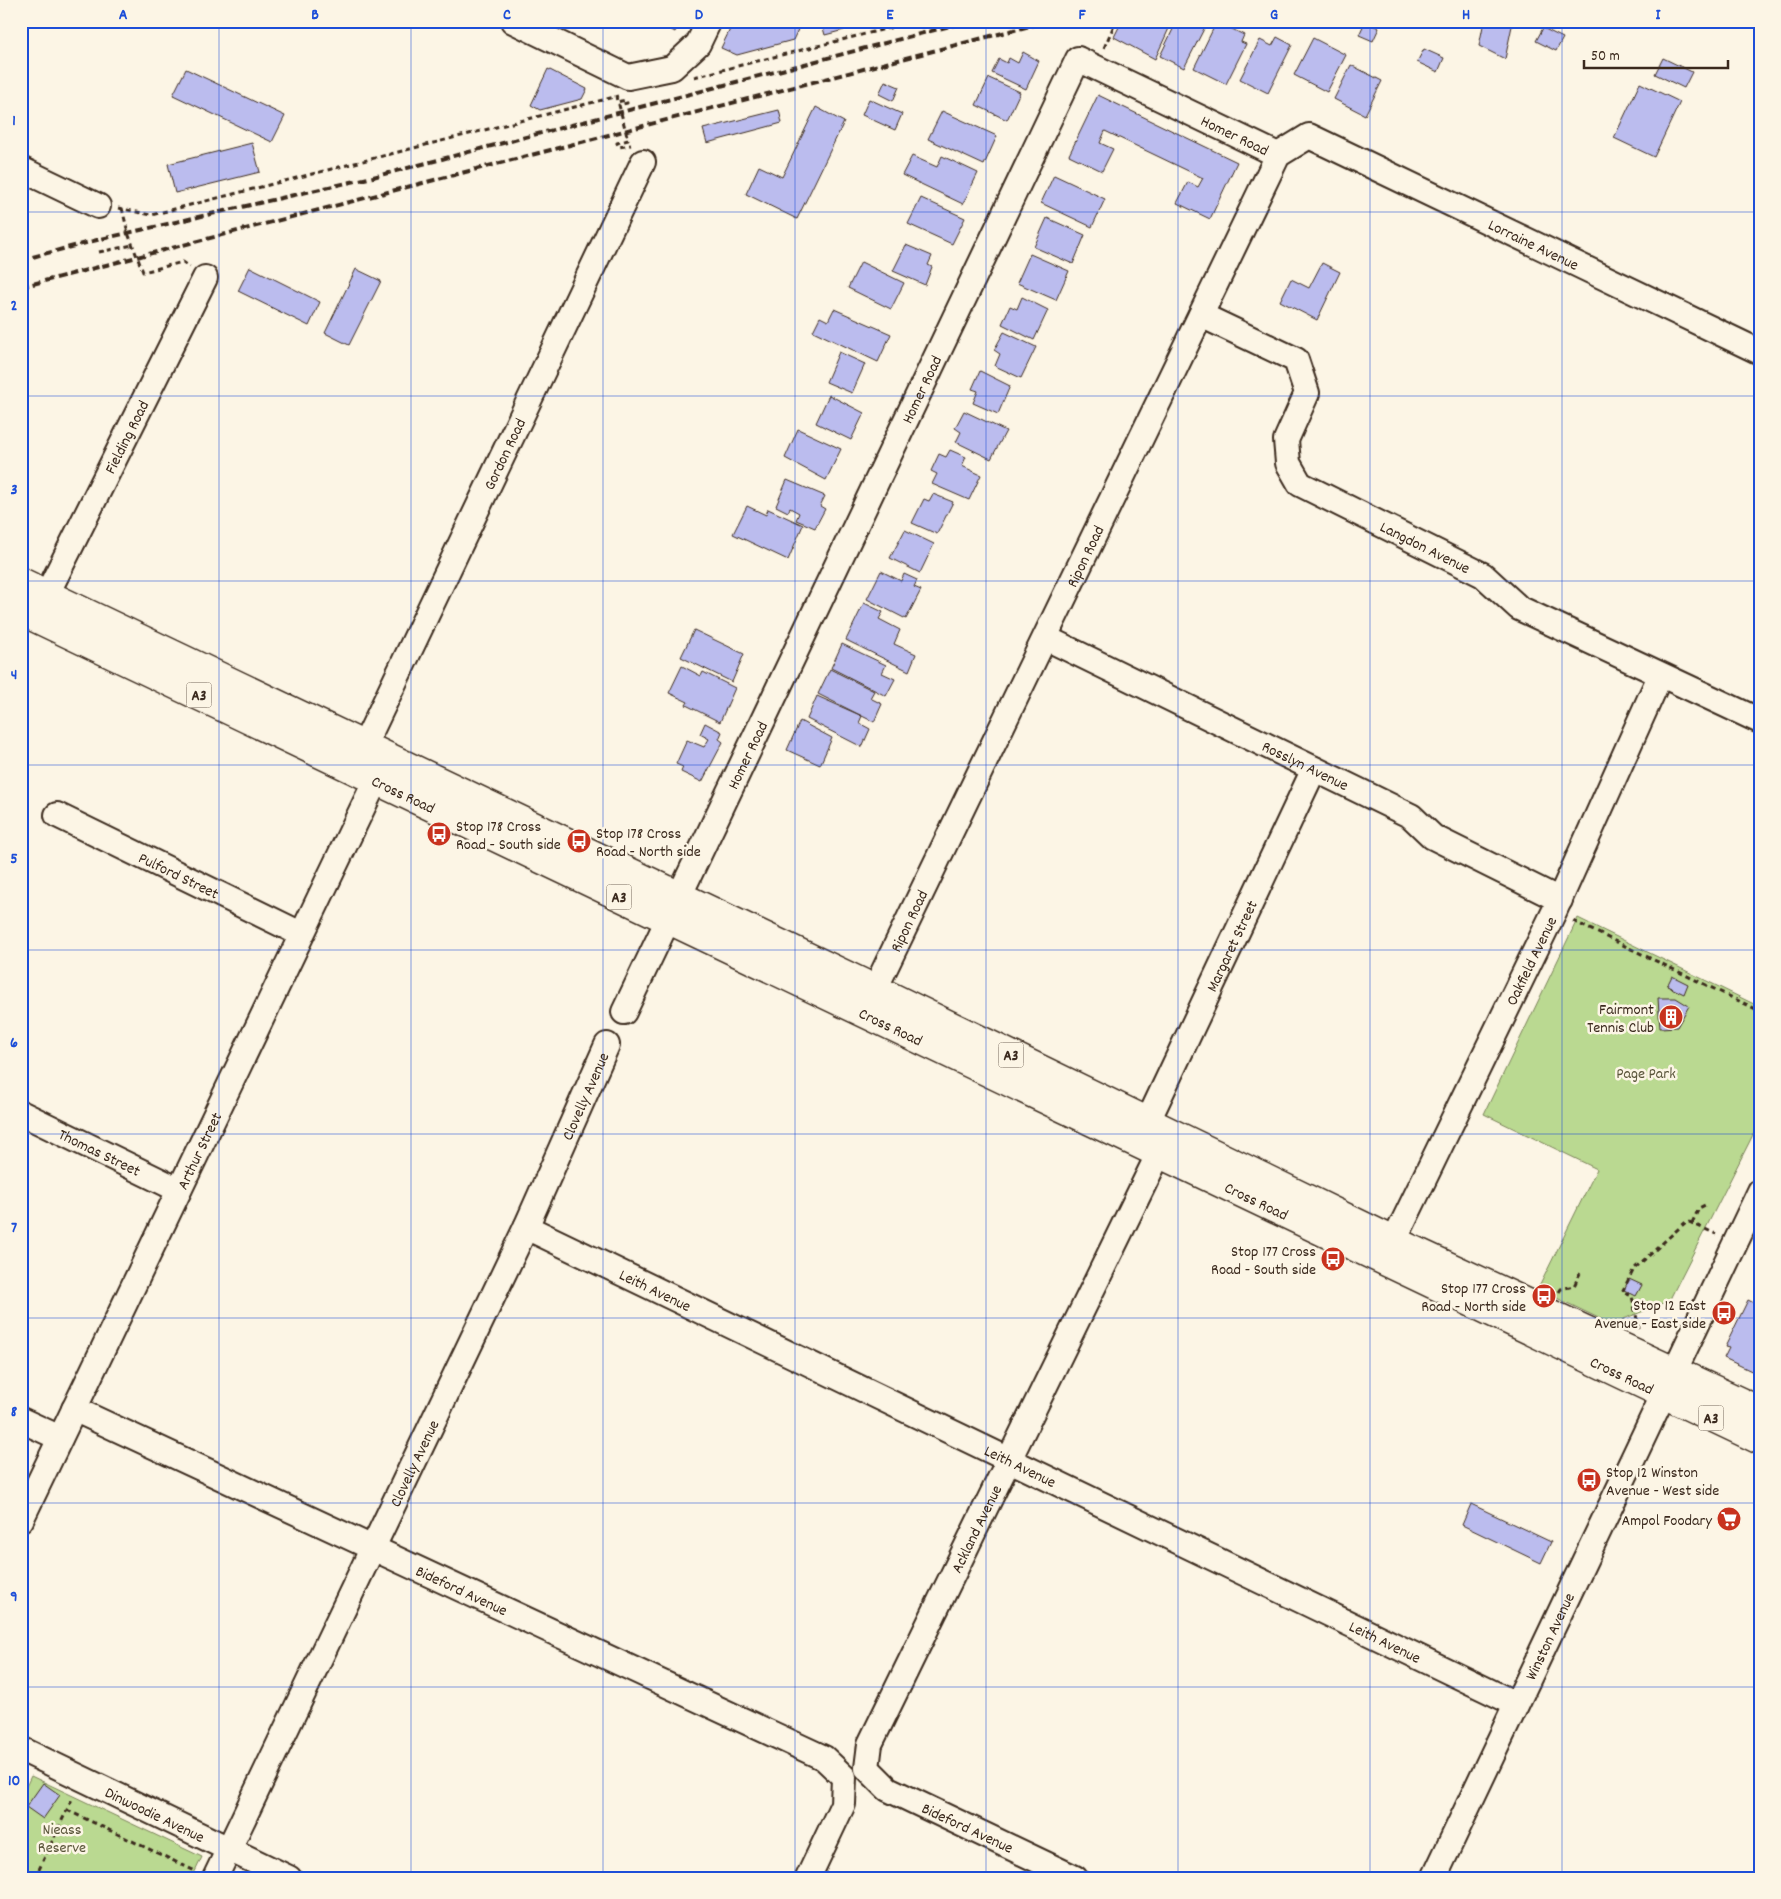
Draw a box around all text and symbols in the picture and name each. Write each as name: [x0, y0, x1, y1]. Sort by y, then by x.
text: A: [119, 4, 128, 27]
text: B: [311, 4, 319, 27]
text: C: [503, 4, 511, 27]
text: D: [695, 4, 704, 27]
text: E: [886, 4, 894, 27]
text: F: [1078, 4, 1086, 27]
text: G: [1270, 4, 1278, 27]
text: H: [1462, 4, 1470, 27]
text: I: [1656, 4, 1662, 27]
scale bar: [1584, 38, 1727, 70]
text: 50 m: [1591, 46, 1620, 68]
text: 1: [12, 110, 16, 133]
street label: Homer Road: [1196, 111, 1272, 163]
street label: Lorraine Avenue: [1484, 214, 1582, 278]
text: 2: [11, 295, 18, 318]
street label: Homer Road: [897, 352, 949, 428]
street label: Fielding Road: [100, 397, 156, 478]
street label: Gordon Road: [479, 415, 533, 494]
text: 3: [10, 479, 18, 502]
street label: Langdon Avenue: [1376, 517, 1474, 581]
street label: Ripon Road: [1062, 522, 1111, 592]
text: 4: [11, 664, 17, 687]
road number: A3: [186, 682, 212, 708]
street label: Homer Road: [723, 718, 775, 794]
street label: Rosslyn Avenue: [1258, 736, 1352, 798]
street label: Cross Road: [367, 771, 438, 821]
place label: Stop 178 Cross Road - South side: [456, 816, 561, 857]
bus stop icon: Stop 178 Cross Road - South side: [426, 821, 452, 847]
place label: Stop 178 Cross Road - North side: [596, 823, 701, 864]
bus stop icon: Stop 178 Cross Road - North side: [566, 828, 592, 854]
text: 5: [10, 848, 18, 871]
street label: Pulford Street: [134, 848, 222, 906]
road number: A3: [606, 884, 632, 910]
street label: Ripon Road: [886, 887, 935, 957]
street label: Margaret Street: [1202, 897, 1265, 996]
street label: Oakfield Avenue: [1501, 913, 1564, 1010]
place label: Fairmont Tennis Club: [1587, 999, 1654, 1040]
street label: Cross Road: [854, 1003, 926, 1053]
building icon: Fairmont Tennis Club: [1658, 1004, 1684, 1030]
text: 6: [10, 1032, 18, 1055]
road number: A3: [998, 1042, 1024, 1068]
street label: Clovelly Avenue: [557, 1049, 616, 1145]
park label: Page Park: [1616, 1063, 1676, 1086]
street label: Arthur Street: [172, 1109, 229, 1194]
street label: Thomas Street: [54, 1124, 144, 1184]
street label: Cross Road: [1220, 1177, 1291, 1227]
text: 7: [11, 1217, 17, 1240]
place label: Stop 177 Cross Road - South side: [1211, 1241, 1316, 1282]
bus stop icon: Stop 177 Cross Road - South side: [1320, 1246, 1346, 1272]
street label: Leith Avenue: [615, 1265, 694, 1319]
place label: Stop 177 Cross Road - North side: [1421, 1278, 1526, 1319]
bus stop icon: Stop 177 Cross Road - North side: [1531, 1283, 1557, 1309]
place label: Stop 12 East Avenue - East side: [1594, 1295, 1706, 1336]
bus stop icon: Stop 12 East Avenue - East side: [1711, 1300, 1737, 1326]
street label: Cross Road: [1586, 1352, 1657, 1402]
text: 8: [11, 1401, 18, 1424]
road number: A3: [1698, 1406, 1724, 1430]
street label: Clovelly Avenue: [385, 1417, 446, 1511]
street label: Leith Avenue: [980, 1440, 1059, 1495]
place label: Stop 12 Winston Avenue - West side: [1606, 1462, 1719, 1503]
bus stop icon: Stop 12 Winston Avenue - West side: [1576, 1467, 1602, 1493]
street label: Ackland Avenue: [946, 1482, 1009, 1577]
supermarket icon: Ampol Foodary: [1716, 1506, 1742, 1532]
place label: Ampol Foodary: [1622, 1510, 1713, 1533]
street label: Bideford Avenue: [411, 1561, 511, 1623]
text: 9: [10, 1586, 18, 1609]
street label: Winston Avenue: [1521, 1589, 1582, 1684]
street label: Leith Avenue: [1345, 1616, 1424, 1670]
text: 10: [8, 1770, 20, 1793]
street label: Dinwoodie Avenue: [100, 1782, 208, 1850]
street label: Bideford Avenue: [917, 1798, 1017, 1861]
park label: Nieass Reserve: [38, 1819, 86, 1860]

